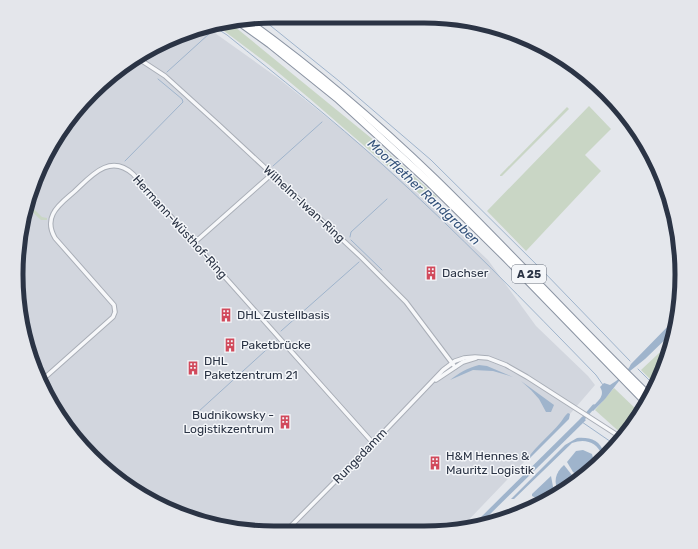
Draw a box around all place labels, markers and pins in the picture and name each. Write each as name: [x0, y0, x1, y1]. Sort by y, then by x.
building icon: Dachser: [423, 265, 439, 281]
place label: Dachser: [442, 266, 489, 280]
building icon: DHL Zustellbasis: [218, 307, 234, 323]
place label: DHL Zustellbasis: [237, 308, 330, 322]
building icon: Paketbrücke: [222, 337, 238, 353]
place label: Paketbrücke: [241, 338, 311, 352]
place label: DHL Paketzentrum 21: [204, 354, 298, 382]
building icon: DHL Paketzentrum 21: [185, 360, 201, 376]
place label: Budnikowsky - Logistikzentrum: [183, 408, 274, 436]
building icon: Budnikowsky - Logistikzentrum: [277, 414, 293, 430]
place label: H&M Hennes & Mauritz Logistik: [446, 449, 535, 477]
building icon: H&M Hennes & Mauritz Logistik: [427, 455, 443, 471]

